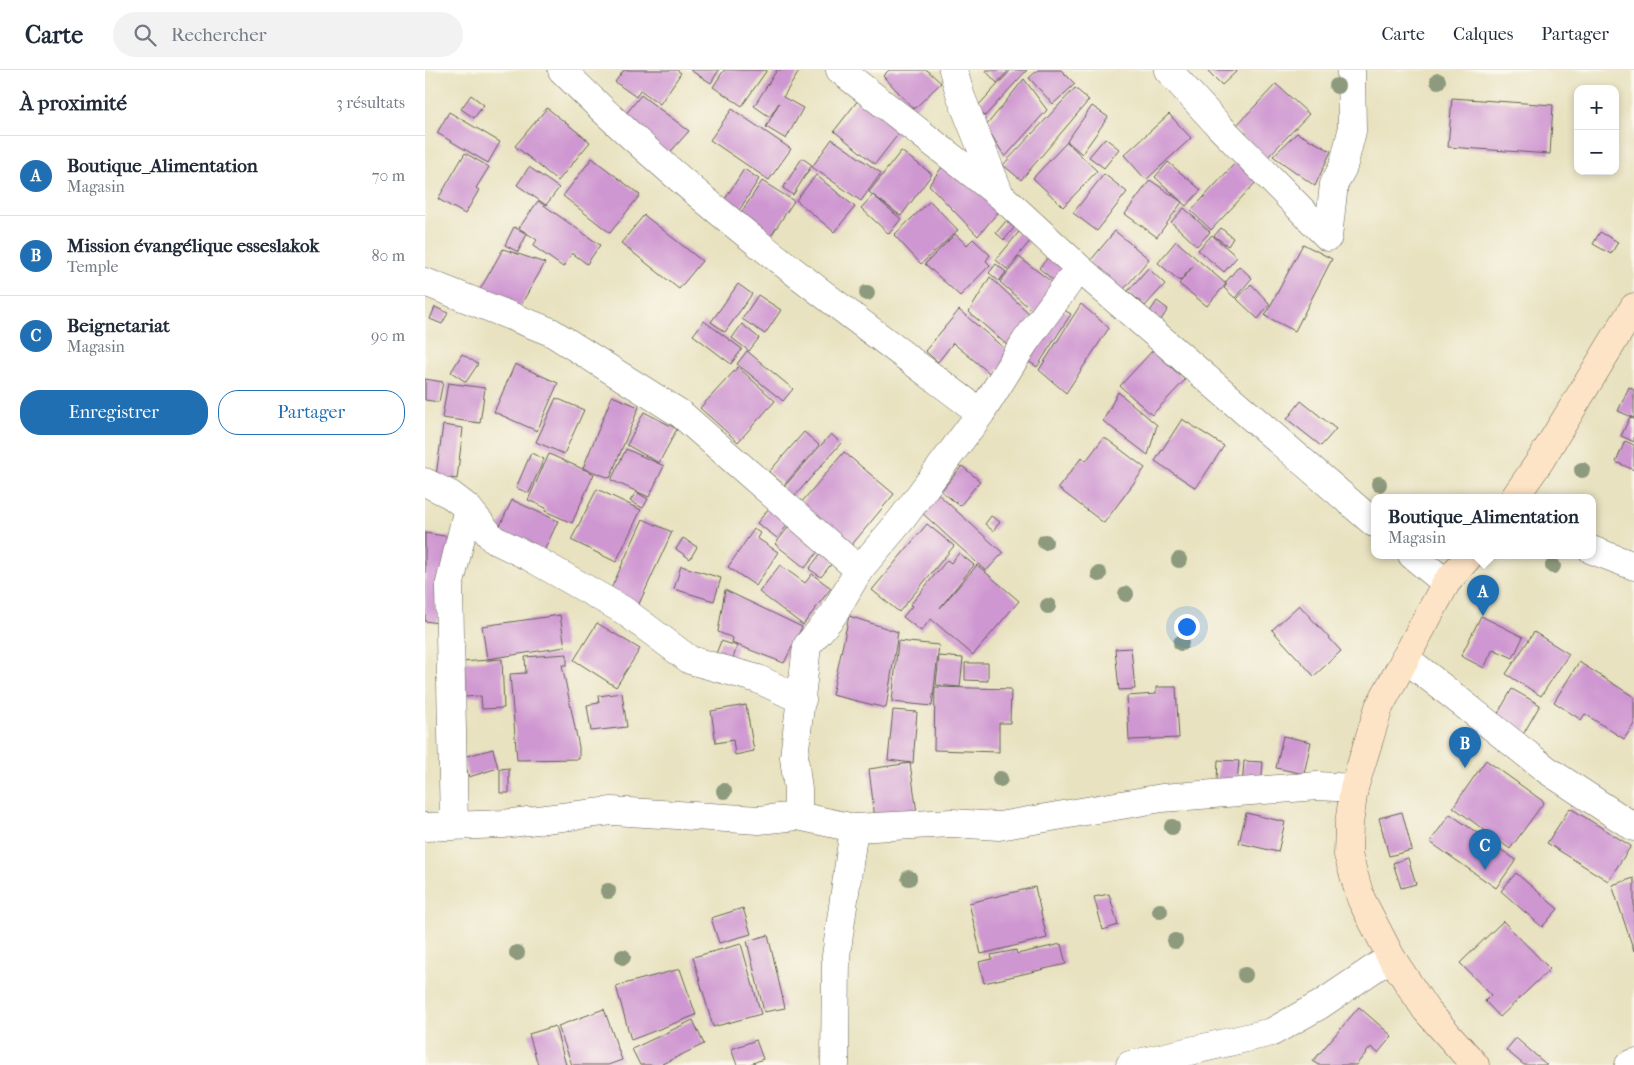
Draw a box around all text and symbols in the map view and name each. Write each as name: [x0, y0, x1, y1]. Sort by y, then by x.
search box: [113, 12, 463, 57]
text: Carte: [25, 21, 83, 49]
icon: search: [131, 21, 159, 49]
text: Rechercher: [171, 24, 267, 46]
text: Carte: [1382, 24, 1425, 45]
text: Calques: [1453, 24, 1513, 45]
text: Partager: [1541, 24, 1609, 45]
map controls: [1574, 85, 1619, 175]
button: +: [1574, 85, 1619, 130]
text: À proximité: [20, 91, 127, 115]
text: 3 résultats: [336, 93, 405, 112]
button: −: [1574, 130, 1619, 175]
text: Boutique_Alimentation: [67, 155, 258, 177]
text: A: [31, 166, 41, 185]
text: 70 m: [372, 166, 405, 185]
text: Magasin: [67, 177, 125, 196]
text: Mission évangélique esseslakok: [67, 235, 319, 257]
text: B: [31, 246, 41, 265]
text: 80 m: [371, 246, 405, 265]
text: Temple: [67, 257, 118, 276]
text: Beignetariat: [67, 315, 170, 337]
text: C: [31, 326, 41, 345]
text: 90 m: [371, 326, 405, 345]
text: Magasin: [67, 337, 125, 356]
button: Enregistrer: [20, 390, 208, 435]
button: Partager: [218, 390, 405, 435]
popup: [1371, 494, 1596, 559]
text: Boutique_Alimentation: [1388, 506, 1579, 528]
text: Magasin: [1388, 528, 1446, 547]
pin: A: [1467, 575, 1499, 616]
your location: [1174, 614, 1200, 640]
pin: B: [1449, 727, 1481, 768]
pin: C: [1469, 829, 1501, 870]

